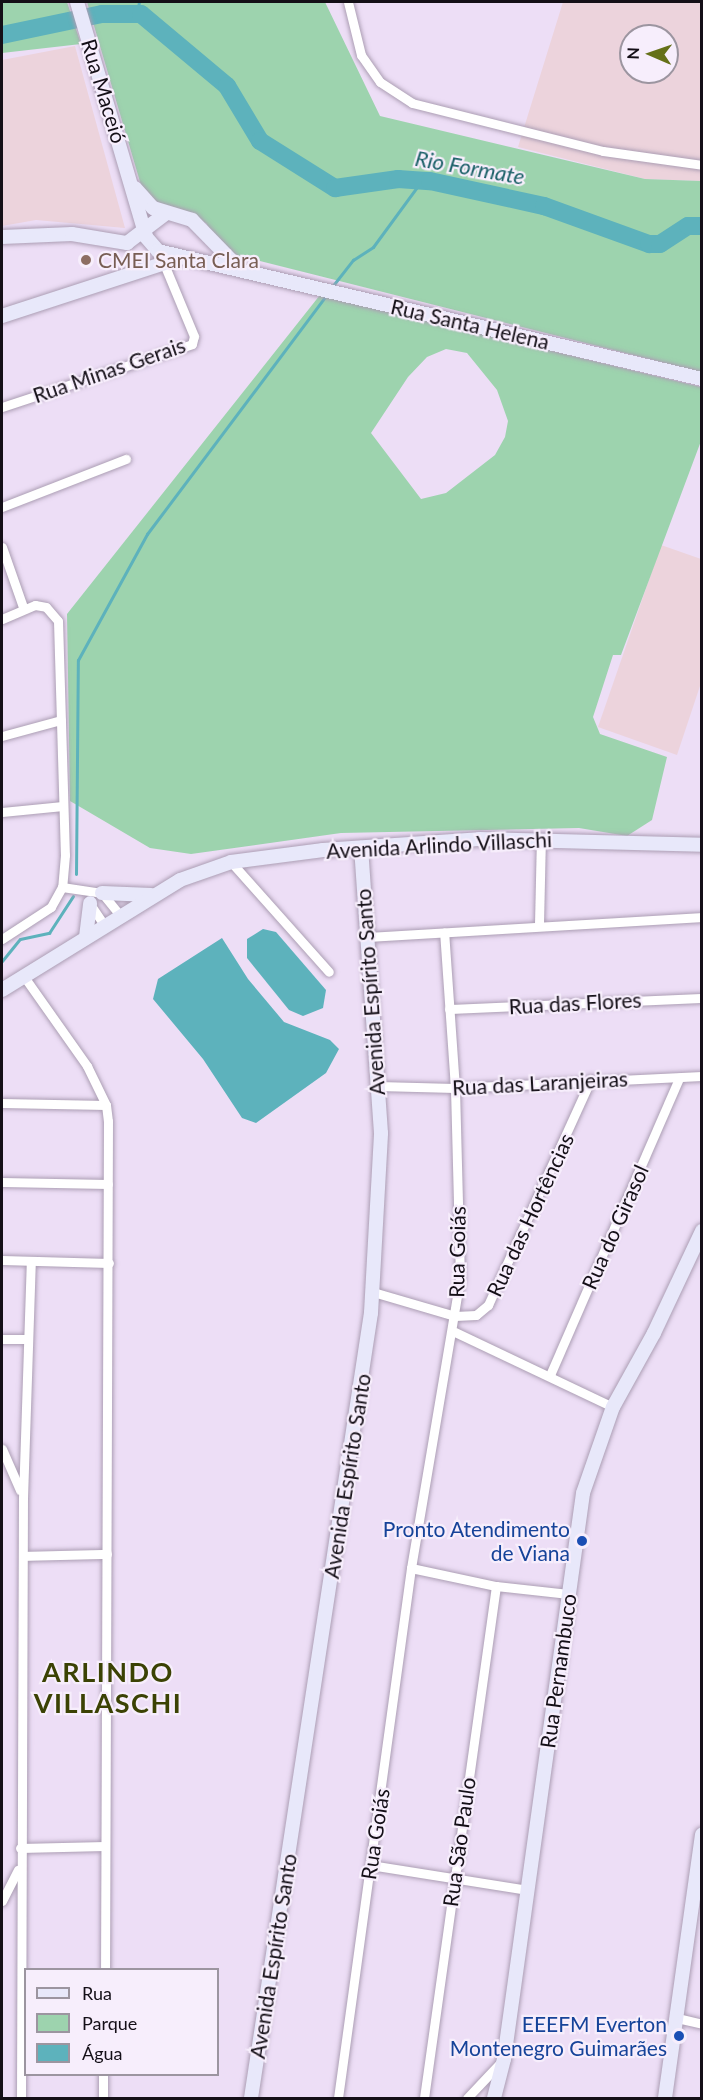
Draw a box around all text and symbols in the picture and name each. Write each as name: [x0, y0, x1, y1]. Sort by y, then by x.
north arrow: [619, 24, 679, 84]
street label: Rua Maceió: [76, 36, 132, 146]
text: N: [623, 47, 642, 60]
water label: Rio Formate: [413, 144, 527, 190]
place label: CMEI Santa Clara: [98, 247, 259, 273]
marker: CMEI Santa Clara: [79, 253, 93, 267]
street label: Rua Santa Helena: [388, 294, 552, 354]
street label: Rua Minas Gerais: [29, 332, 189, 408]
street label: Avenida Arlindo Villaschi: [325, 826, 553, 864]
street label: Avenida Espírito Santo: [350, 888, 390, 1096]
street label: Rua das Flores: [508, 987, 642, 1019]
street label: Rua das Laranjeiras: [451, 1066, 629, 1100]
street label: Rua das Hortências: [481, 1129, 579, 1301]
street label: Rua do Girasol: [576, 1161, 654, 1293]
street label: Rua Goiás: [444, 1206, 470, 1298]
street label: Avenida Espírito Santo: [318, 1372, 376, 1580]
place label: Pronto Atendimento de Viana: [382, 1516, 570, 1566]
marker: Pronto Atendimento de Viana: [575, 1534, 589, 1548]
street label: Rua Pernambuco: [535, 1592, 581, 1750]
district label: ARLINDO VILLASCHI: [34, 1655, 182, 1718]
street label: Rua São Paulo: [437, 1776, 481, 1908]
street label: Rua Goiás: [355, 1787, 395, 1881]
street label: Avenida Espírito Santo: [244, 1852, 302, 2060]
legend: [24, 1968, 219, 2076]
text: Rua: [82, 1982, 112, 2004]
place label: EEEFM Everton Montenegro Guimarães: [450, 2011, 667, 2061]
text: Parque: [82, 2012, 137, 2034]
marker: EEEFM Everton Montenegro Guimarães: [672, 2029, 686, 2043]
text: Água: [82, 2042, 123, 2064]

